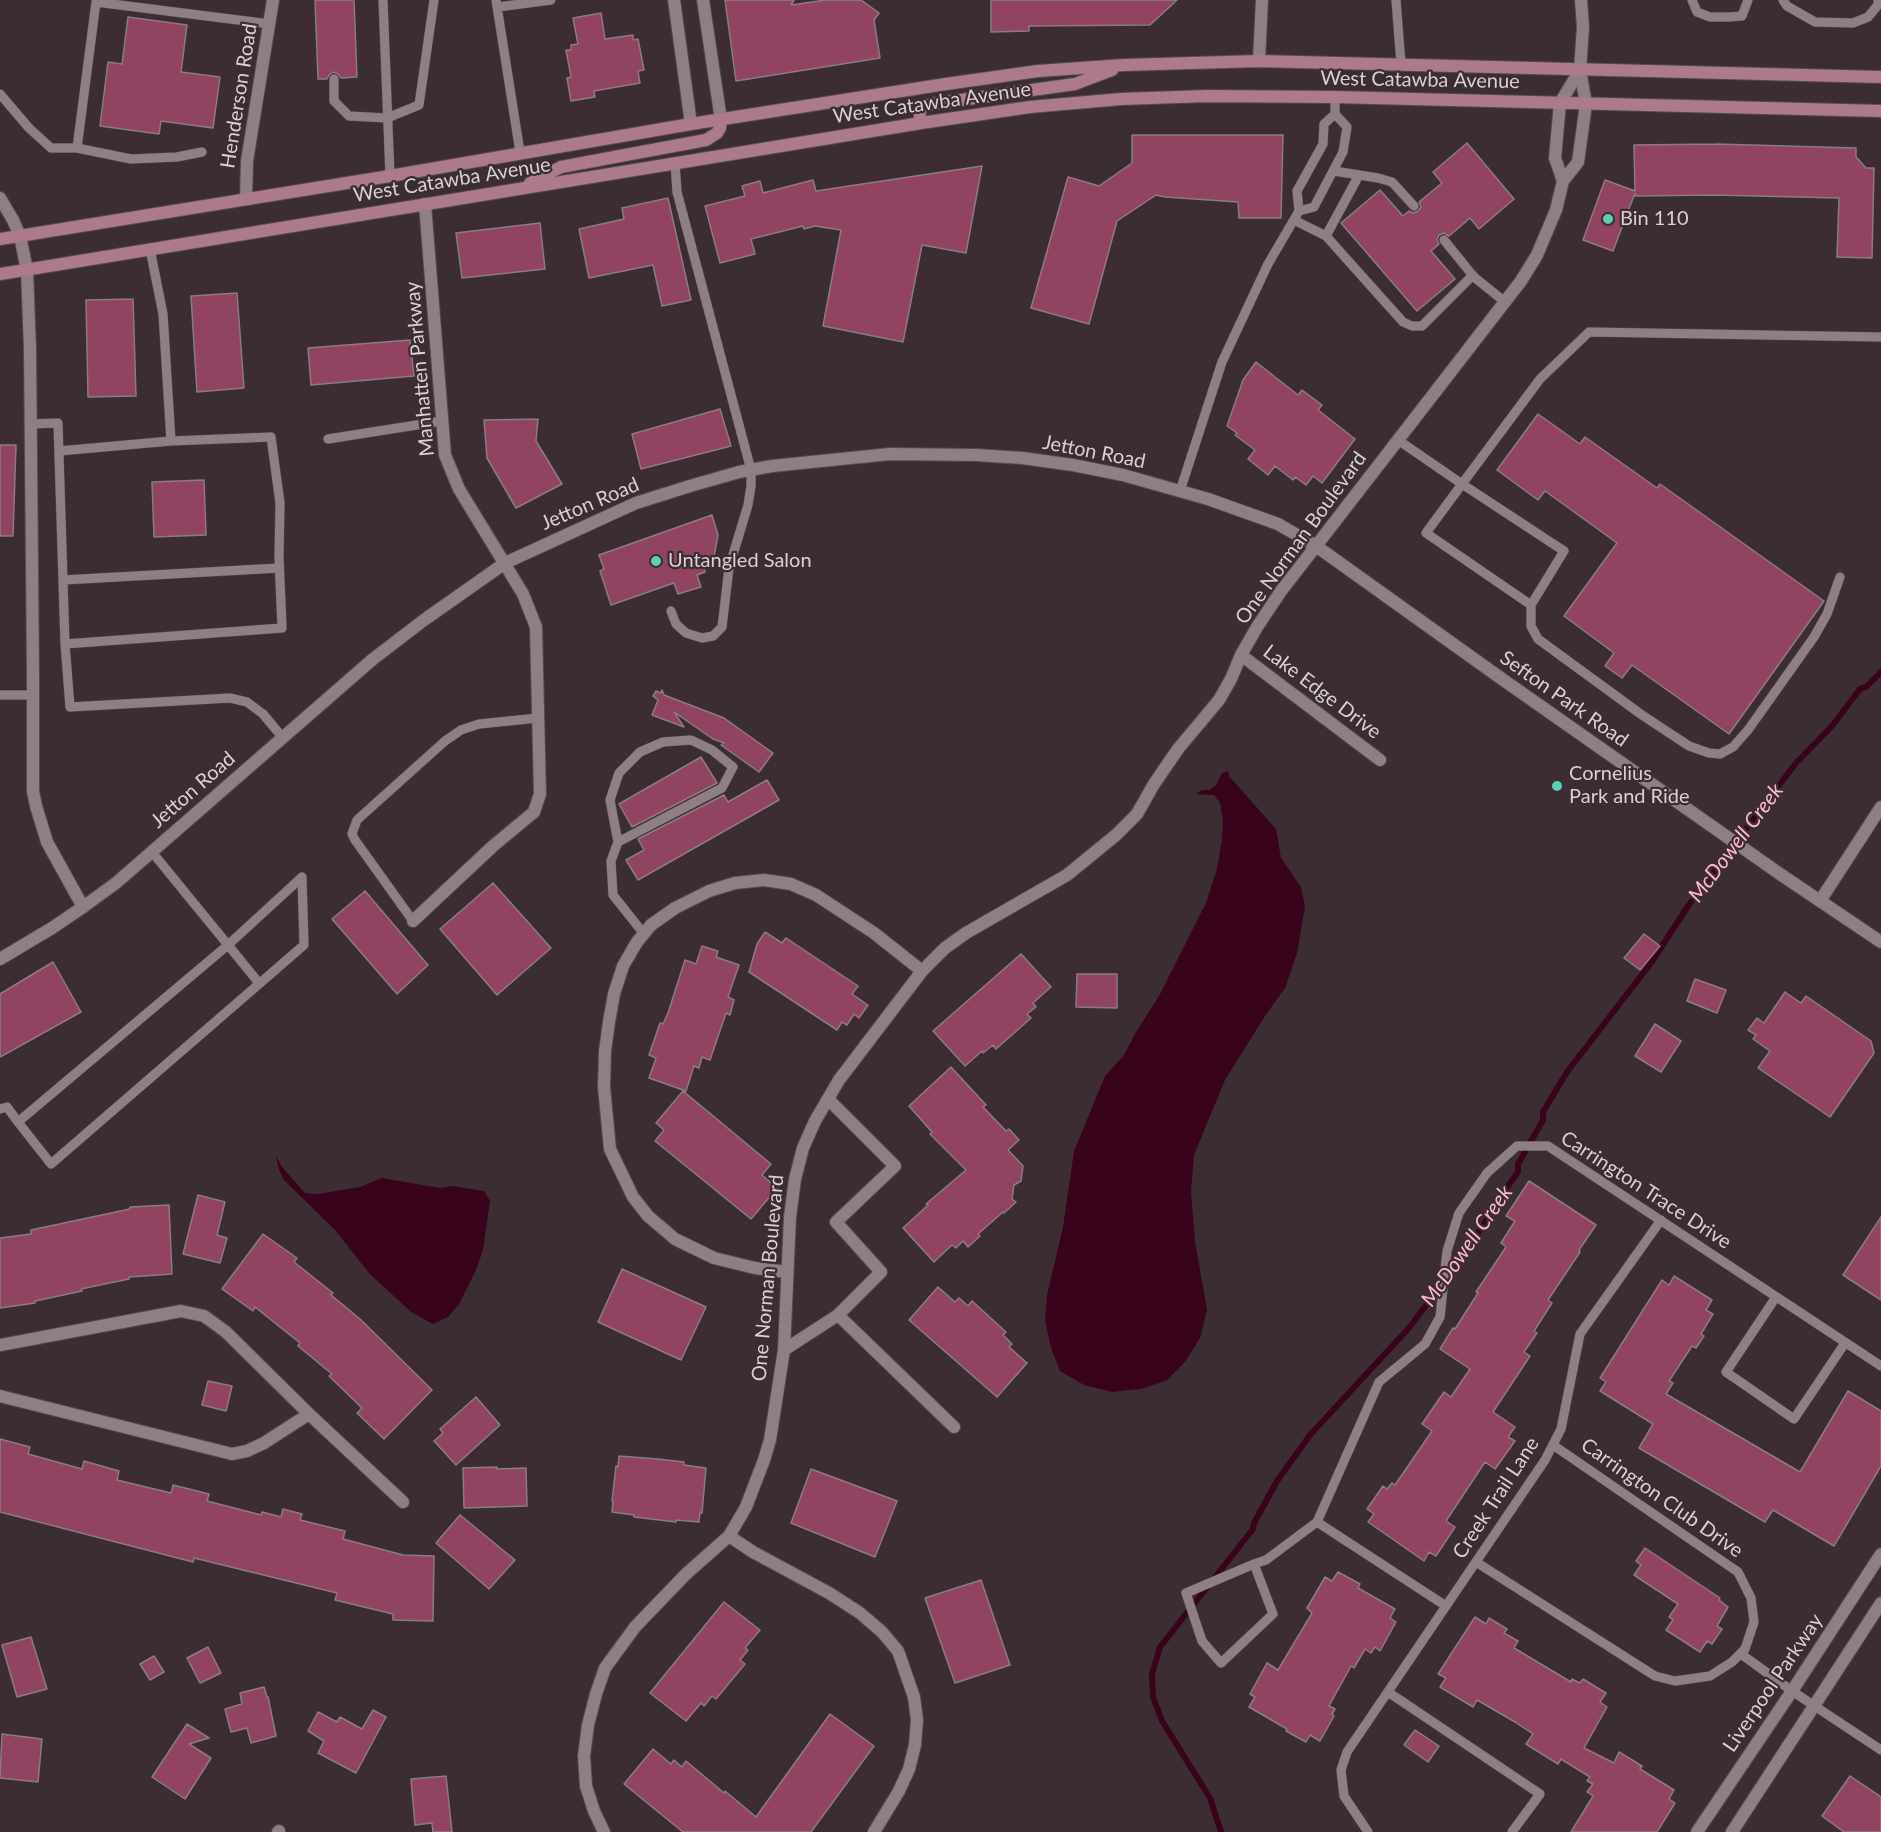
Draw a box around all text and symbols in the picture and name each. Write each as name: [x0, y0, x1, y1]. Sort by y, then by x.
street label: Henderson Road: [216, 22, 262, 170]
street label: West Catawba Avenue: [1320, 66, 1520, 94]
street label: West Catawba Avenue: [832, 77, 1032, 129]
street label: West Catawba Avenue: [352, 153, 552, 207]
place label: Bin 110: [1620, 207, 1689, 231]
marker: Bin 110: [1601, 212, 1615, 226]
street label: Manhatten Parkway: [400, 281, 440, 457]
street label: Jetton Road: [1041, 430, 1147, 474]
street label: One Norman Boulevard: [1230, 447, 1372, 629]
street label: Jetton Road: [537, 473, 643, 535]
place label: Untangled Salon: [668, 549, 812, 573]
marker: Untangled Salon: [649, 554, 663, 568]
street label: Lake Edge Drive: [1258, 640, 1386, 744]
street label: Sefton Park Road: [1495, 646, 1633, 752]
street label: Jetton Road: [146, 747, 240, 833]
place label: Cornelius Park and Ride: [1569, 762, 1690, 809]
marker: Cornelius Park and Ride: [1550, 779, 1564, 793]
water label: McDowell Creek: [1683, 779, 1789, 907]
street label: Carrington Trace Drive: [1556, 1126, 1736, 1254]
street label: One Norman Boulevard: [747, 1174, 789, 1382]
water label: McDowell Creek: [1416, 1181, 1518, 1311]
street label: Creek Trail Lane: [1448, 1433, 1544, 1563]
street label: Carrington Club Drive: [1576, 1433, 1748, 1563]
street label: Liverpool Parkway: [1718, 1609, 1828, 1757]

